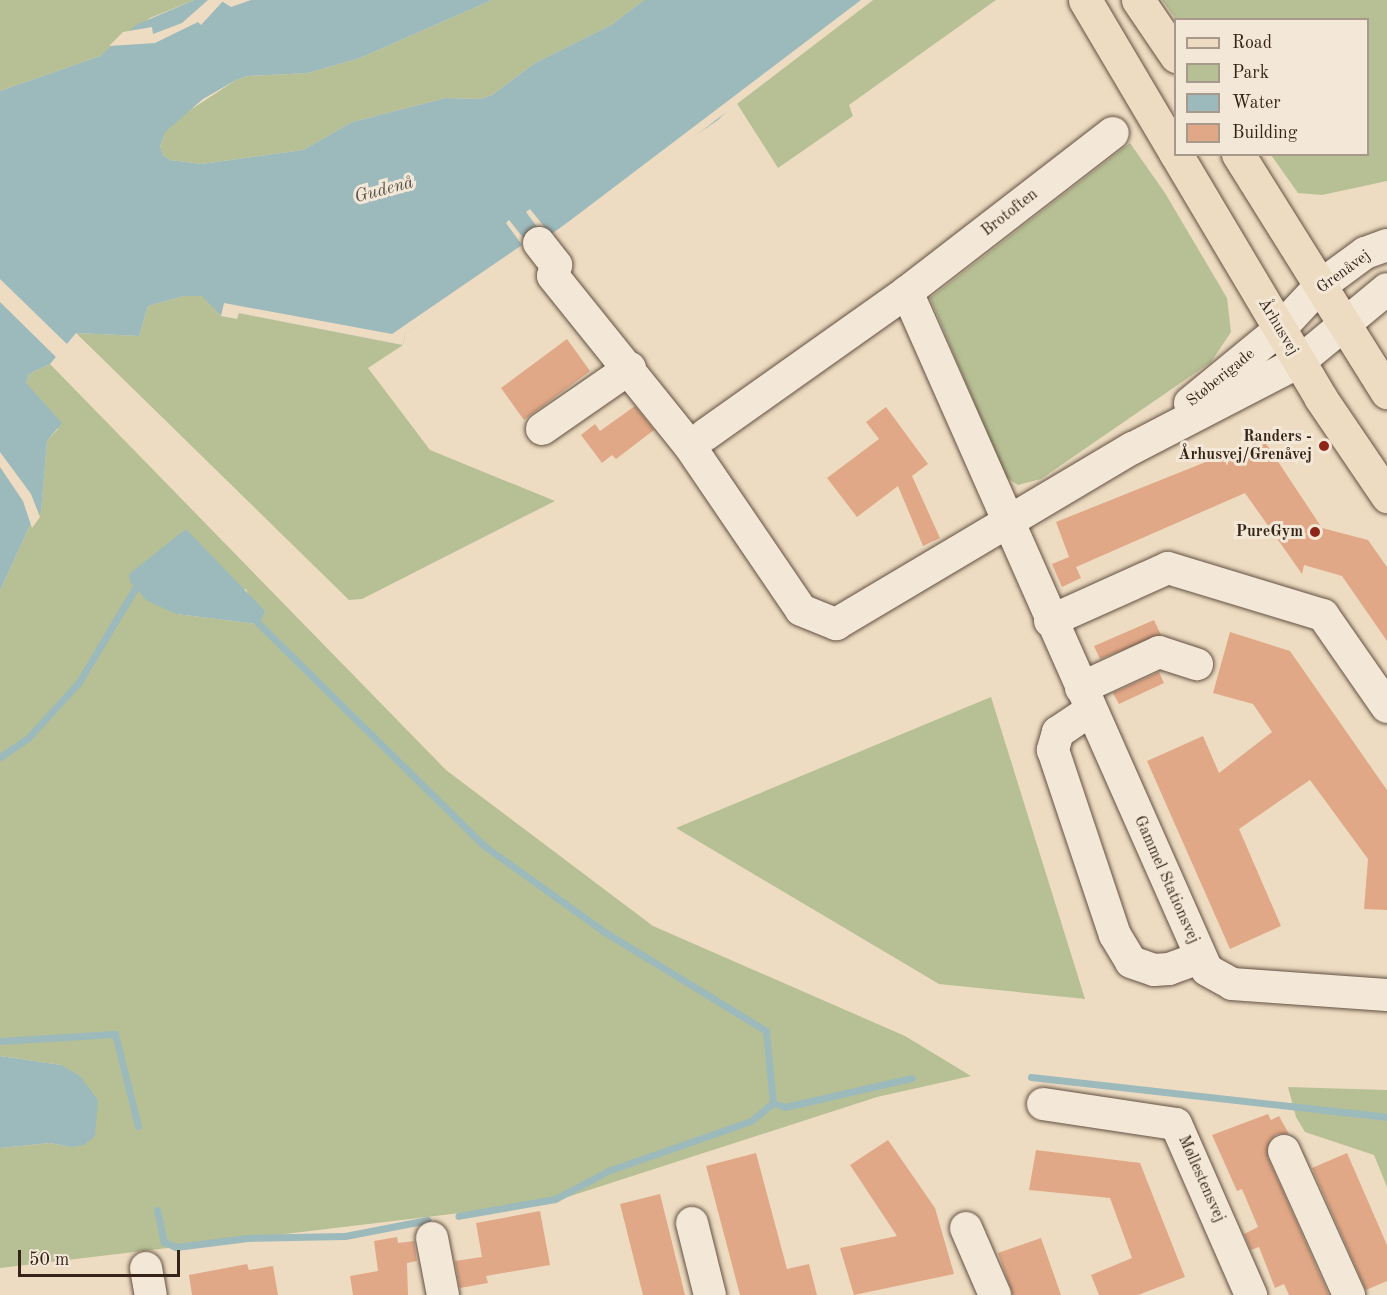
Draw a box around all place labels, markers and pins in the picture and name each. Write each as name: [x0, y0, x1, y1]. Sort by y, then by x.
place label: Randers - Århusvej/Grenåvej: [1178, 427, 1312, 465]
marker: Randers - Århusvej/Grenåvej: [1317, 439, 1331, 453]
place label: PureGym: [1236, 522, 1303, 542]
marker: PureGym: [1308, 525, 1322, 539]

